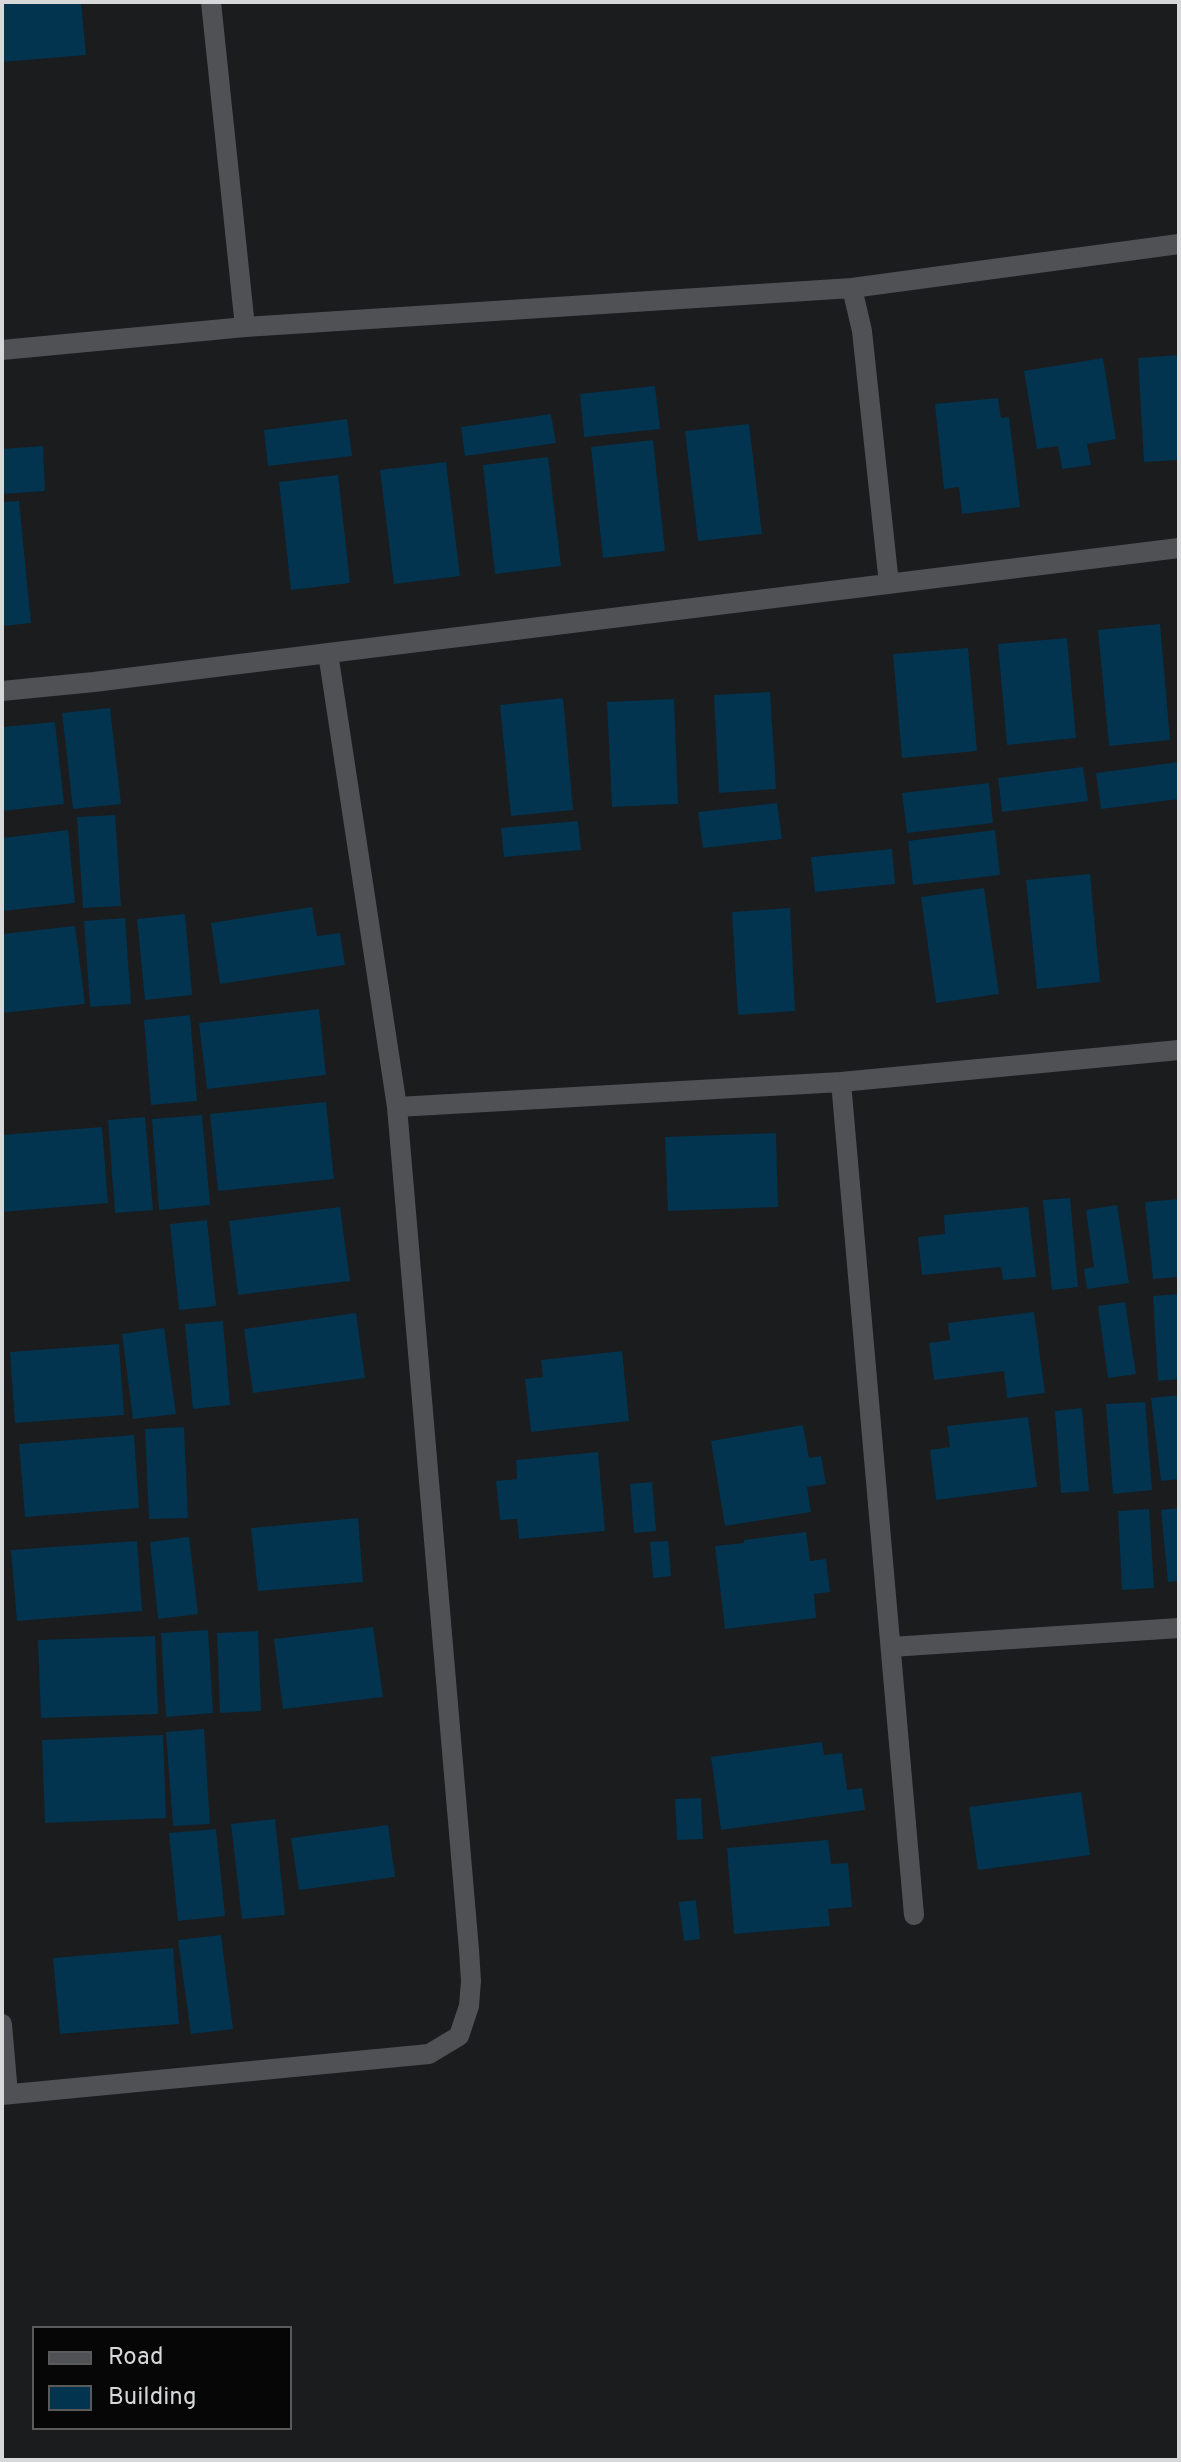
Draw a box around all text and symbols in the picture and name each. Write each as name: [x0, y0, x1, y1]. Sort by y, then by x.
legend: [32, 2326, 292, 2430]
text: Road: [108, 2343, 164, 2373]
text: Building: [108, 2383, 197, 2413]

